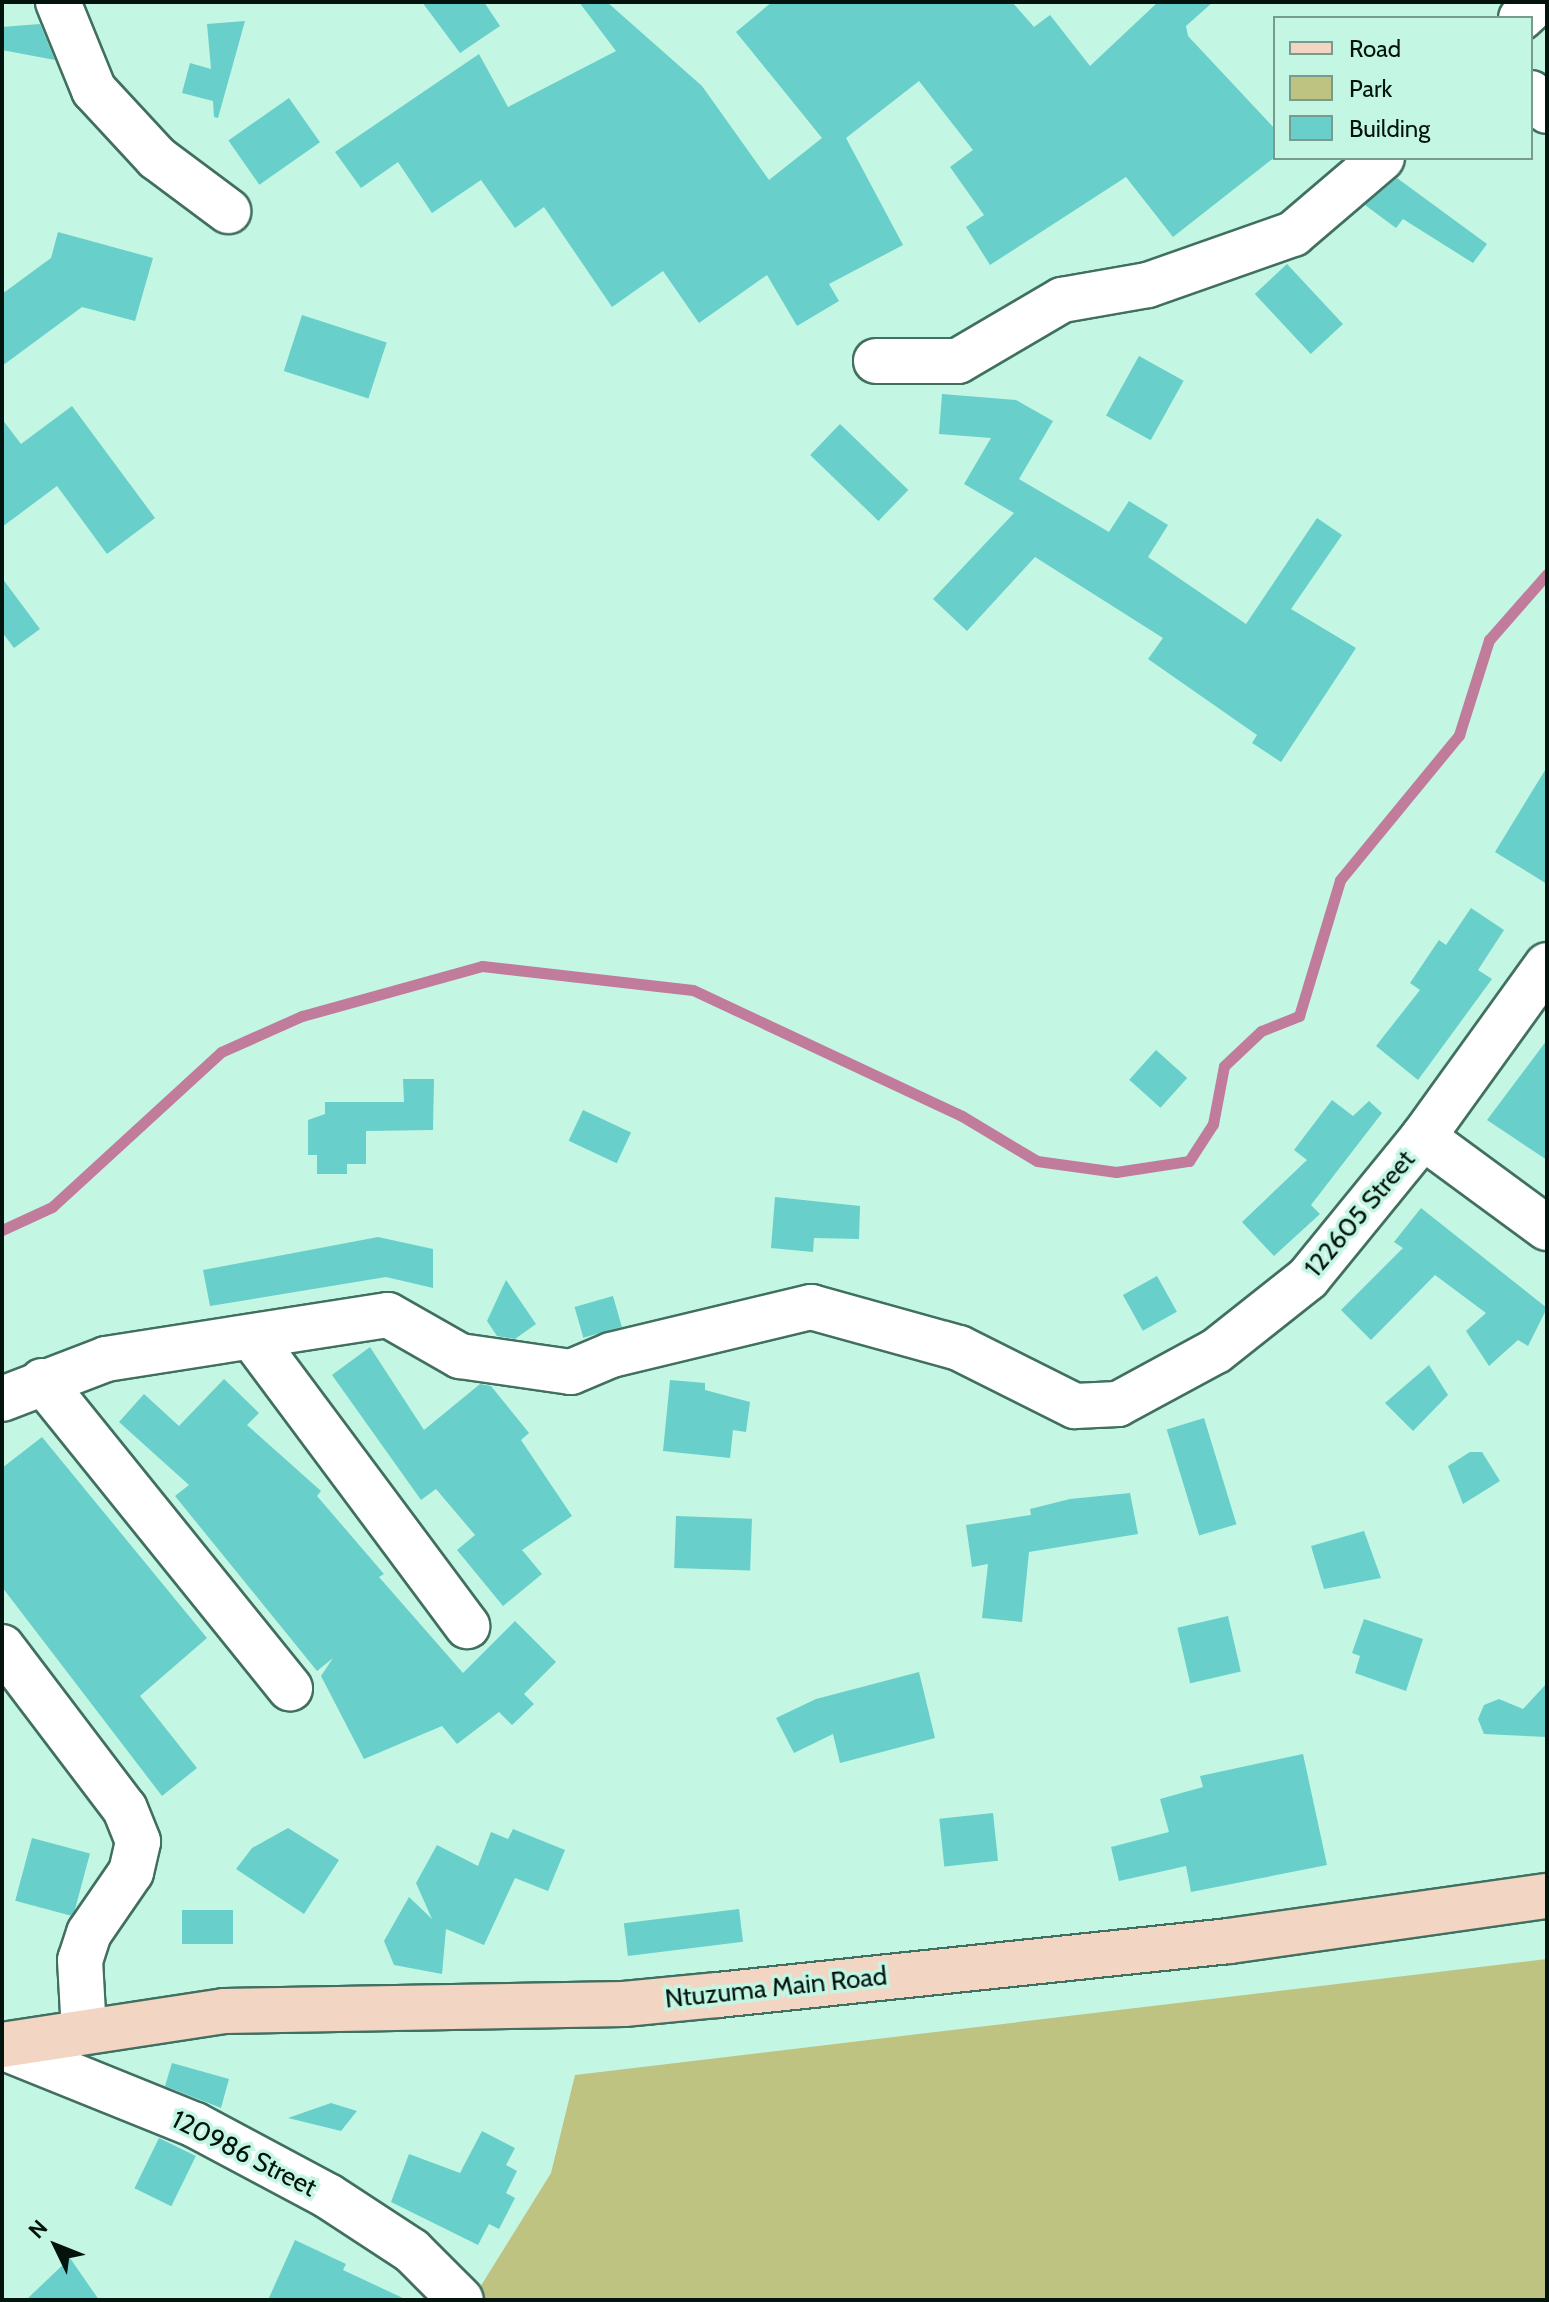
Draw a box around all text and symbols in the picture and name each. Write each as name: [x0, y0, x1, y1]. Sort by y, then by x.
legend: [1273, 16, 1533, 160]
text: Road: [1349, 34, 1401, 63]
text: Park: [1349, 74, 1392, 103]
text: Building: [1349, 114, 1430, 143]
street label: 122605 Street: [1298, 1144, 1422, 1284]
street label: Ntuzuma Main Road: [663, 1961, 889, 2015]
street label: 120986 Street: [166, 2104, 322, 2204]
north arrow: [16, 2206, 96, 2286]
text: N: [23, 2214, 53, 2244]

